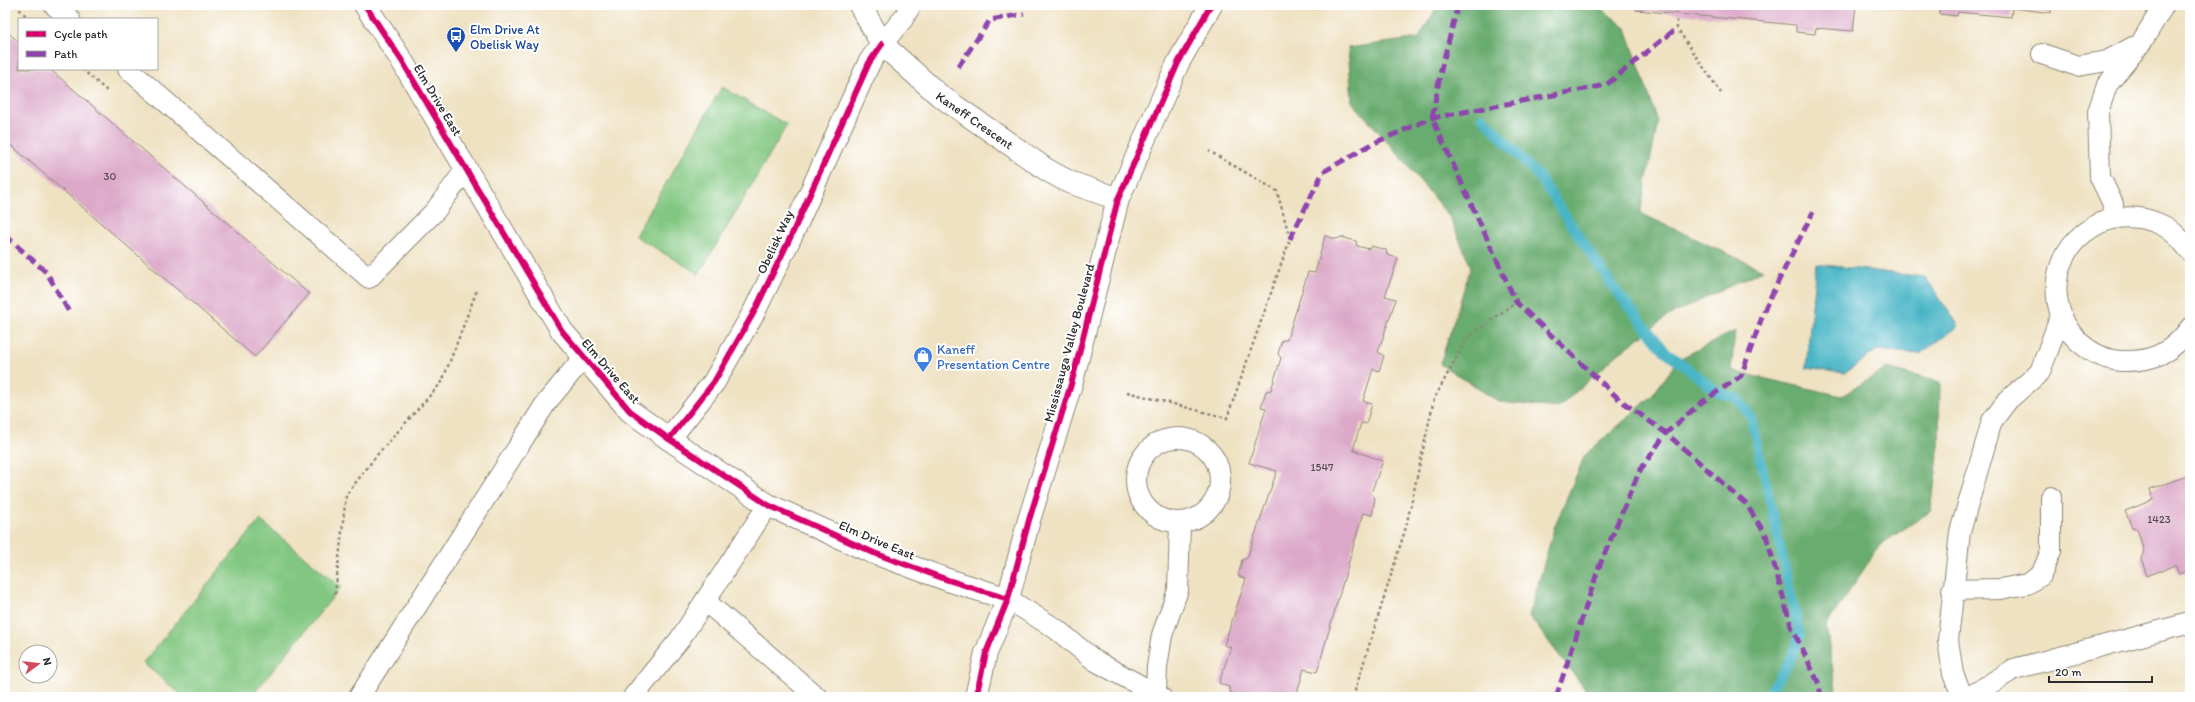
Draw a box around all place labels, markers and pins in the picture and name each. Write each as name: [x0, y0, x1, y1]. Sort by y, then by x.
place label: Elm Drive At Obelisk Way: [470, 22, 540, 52]
bus stop icon: Elm Drive At Obelisk Way: [445, 25, 467, 53]
place label: Kaneff Presentation Centre: [937, 342, 1050, 372]
shop icon: Kaneff Presentation Centre: [912, 345, 934, 373]

